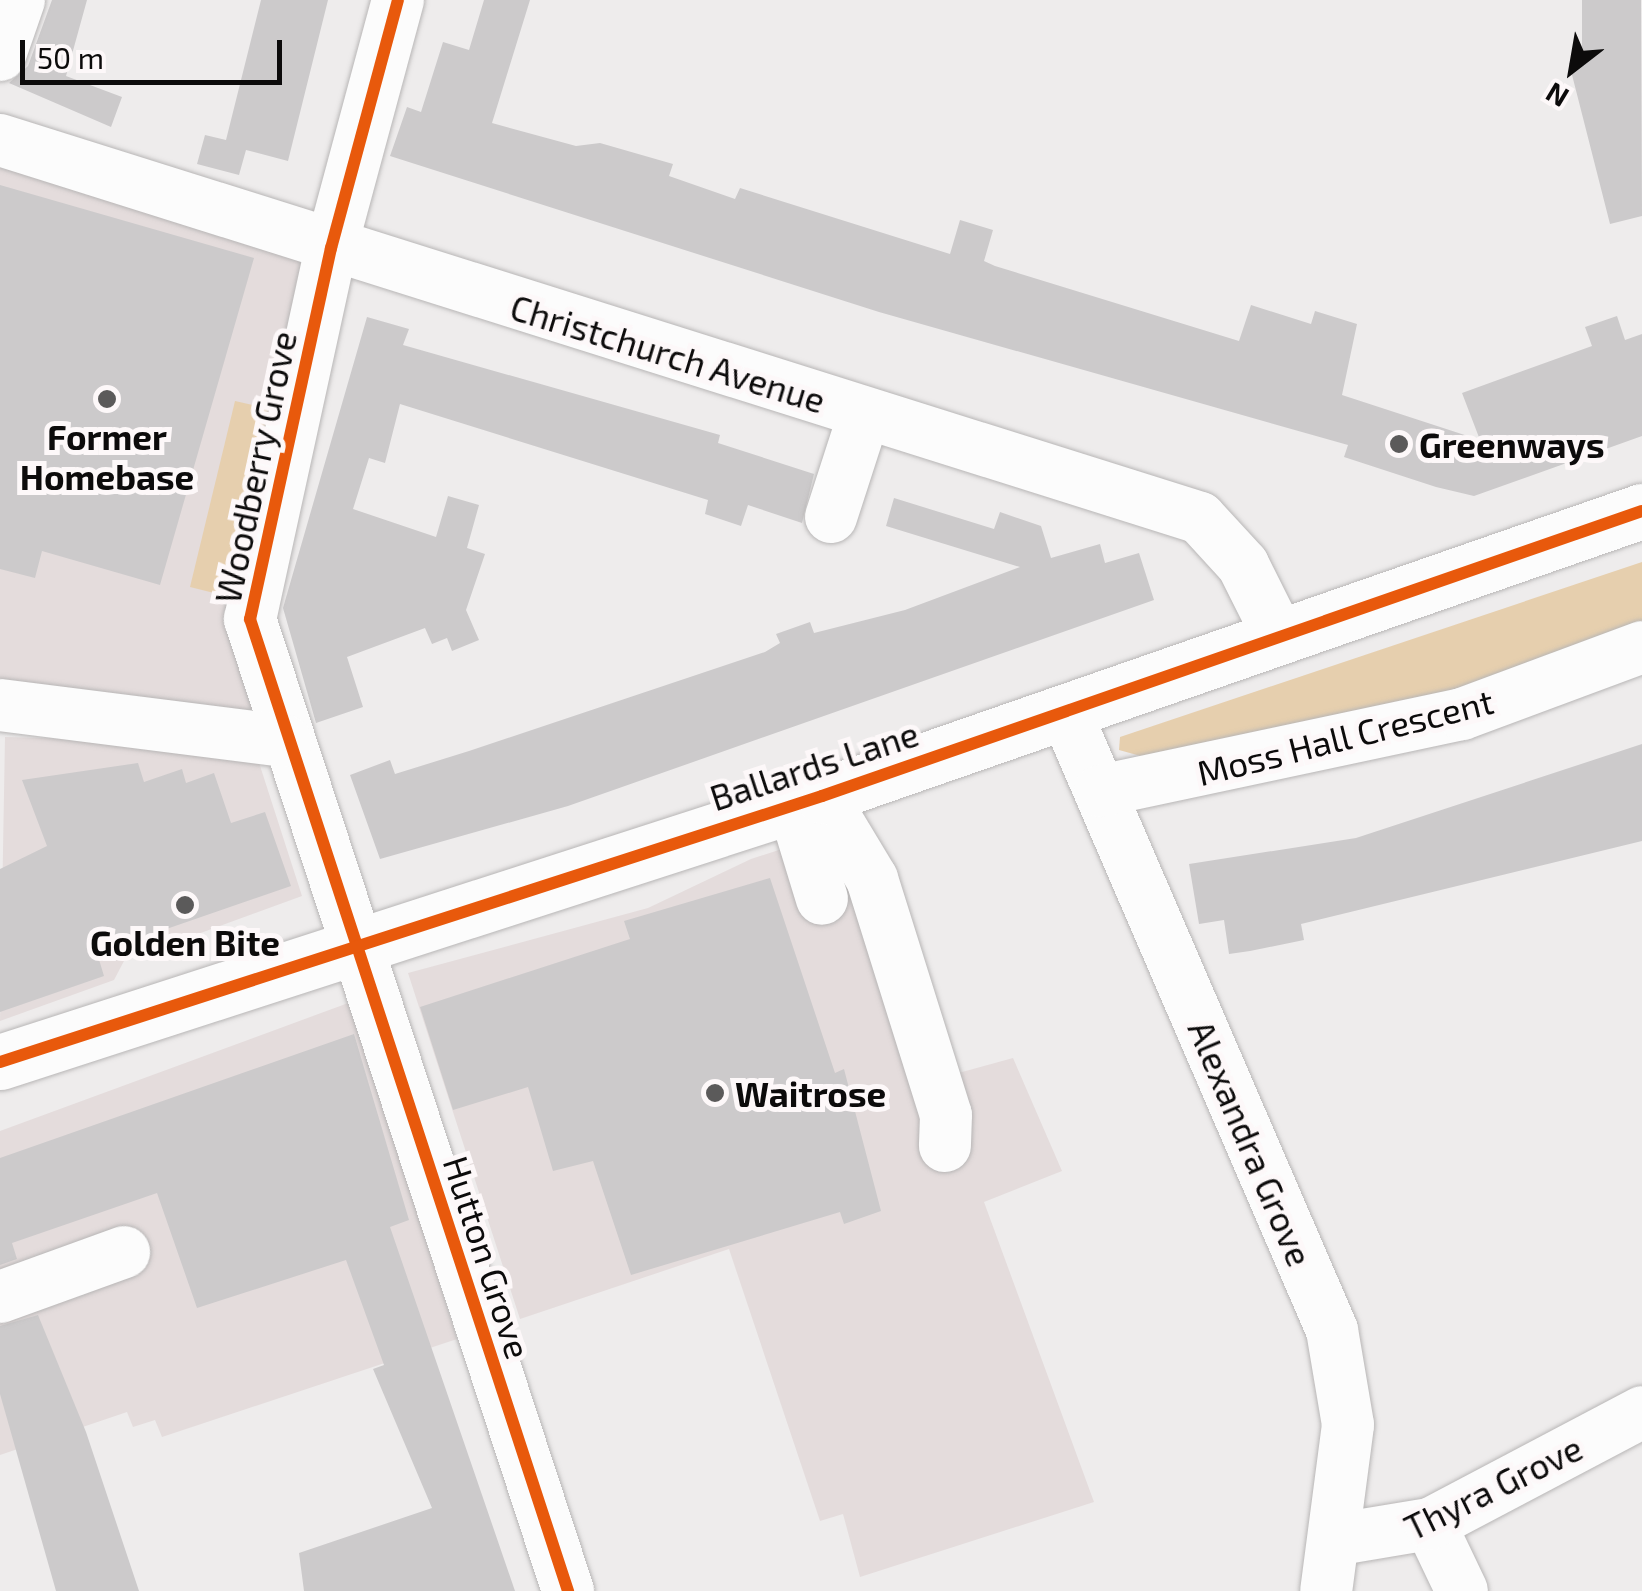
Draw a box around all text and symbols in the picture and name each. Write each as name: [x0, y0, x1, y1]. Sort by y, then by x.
scale bar: [25, 20, 288, 82]
north arrow: [1522, 20, 1622, 120]
text: 50 m: [37, 39, 104, 75]
text: N: [1539, 76, 1574, 115]
street label: Christchurch Avenue: [505, 285, 831, 421]
street label: Woodberry Grove: [206, 327, 304, 607]
marker: Former Homebase: [96, 388, 118, 410]
place label: Former Homebase: [20, 415, 194, 497]
place label: Greenways: [1419, 423, 1604, 465]
marker: Greenways: [1388, 433, 1410, 455]
street label: Moss Hall Crescent: [1192, 679, 1498, 793]
street label: Ballards Lane: [705, 712, 923, 818]
marker: Golden Bite: [174, 894, 196, 916]
place label: Golden Bite: [90, 921, 280, 963]
street label: Alexandra Grove: [1180, 1014, 1322, 1272]
place label: Waitrose: [735, 1072, 886, 1114]
marker: Waitrose: [704, 1082, 726, 1104]
street label: Hutton Grove: [436, 1150, 540, 1364]
street label: Thyra Grove: [1397, 1426, 1589, 1548]

